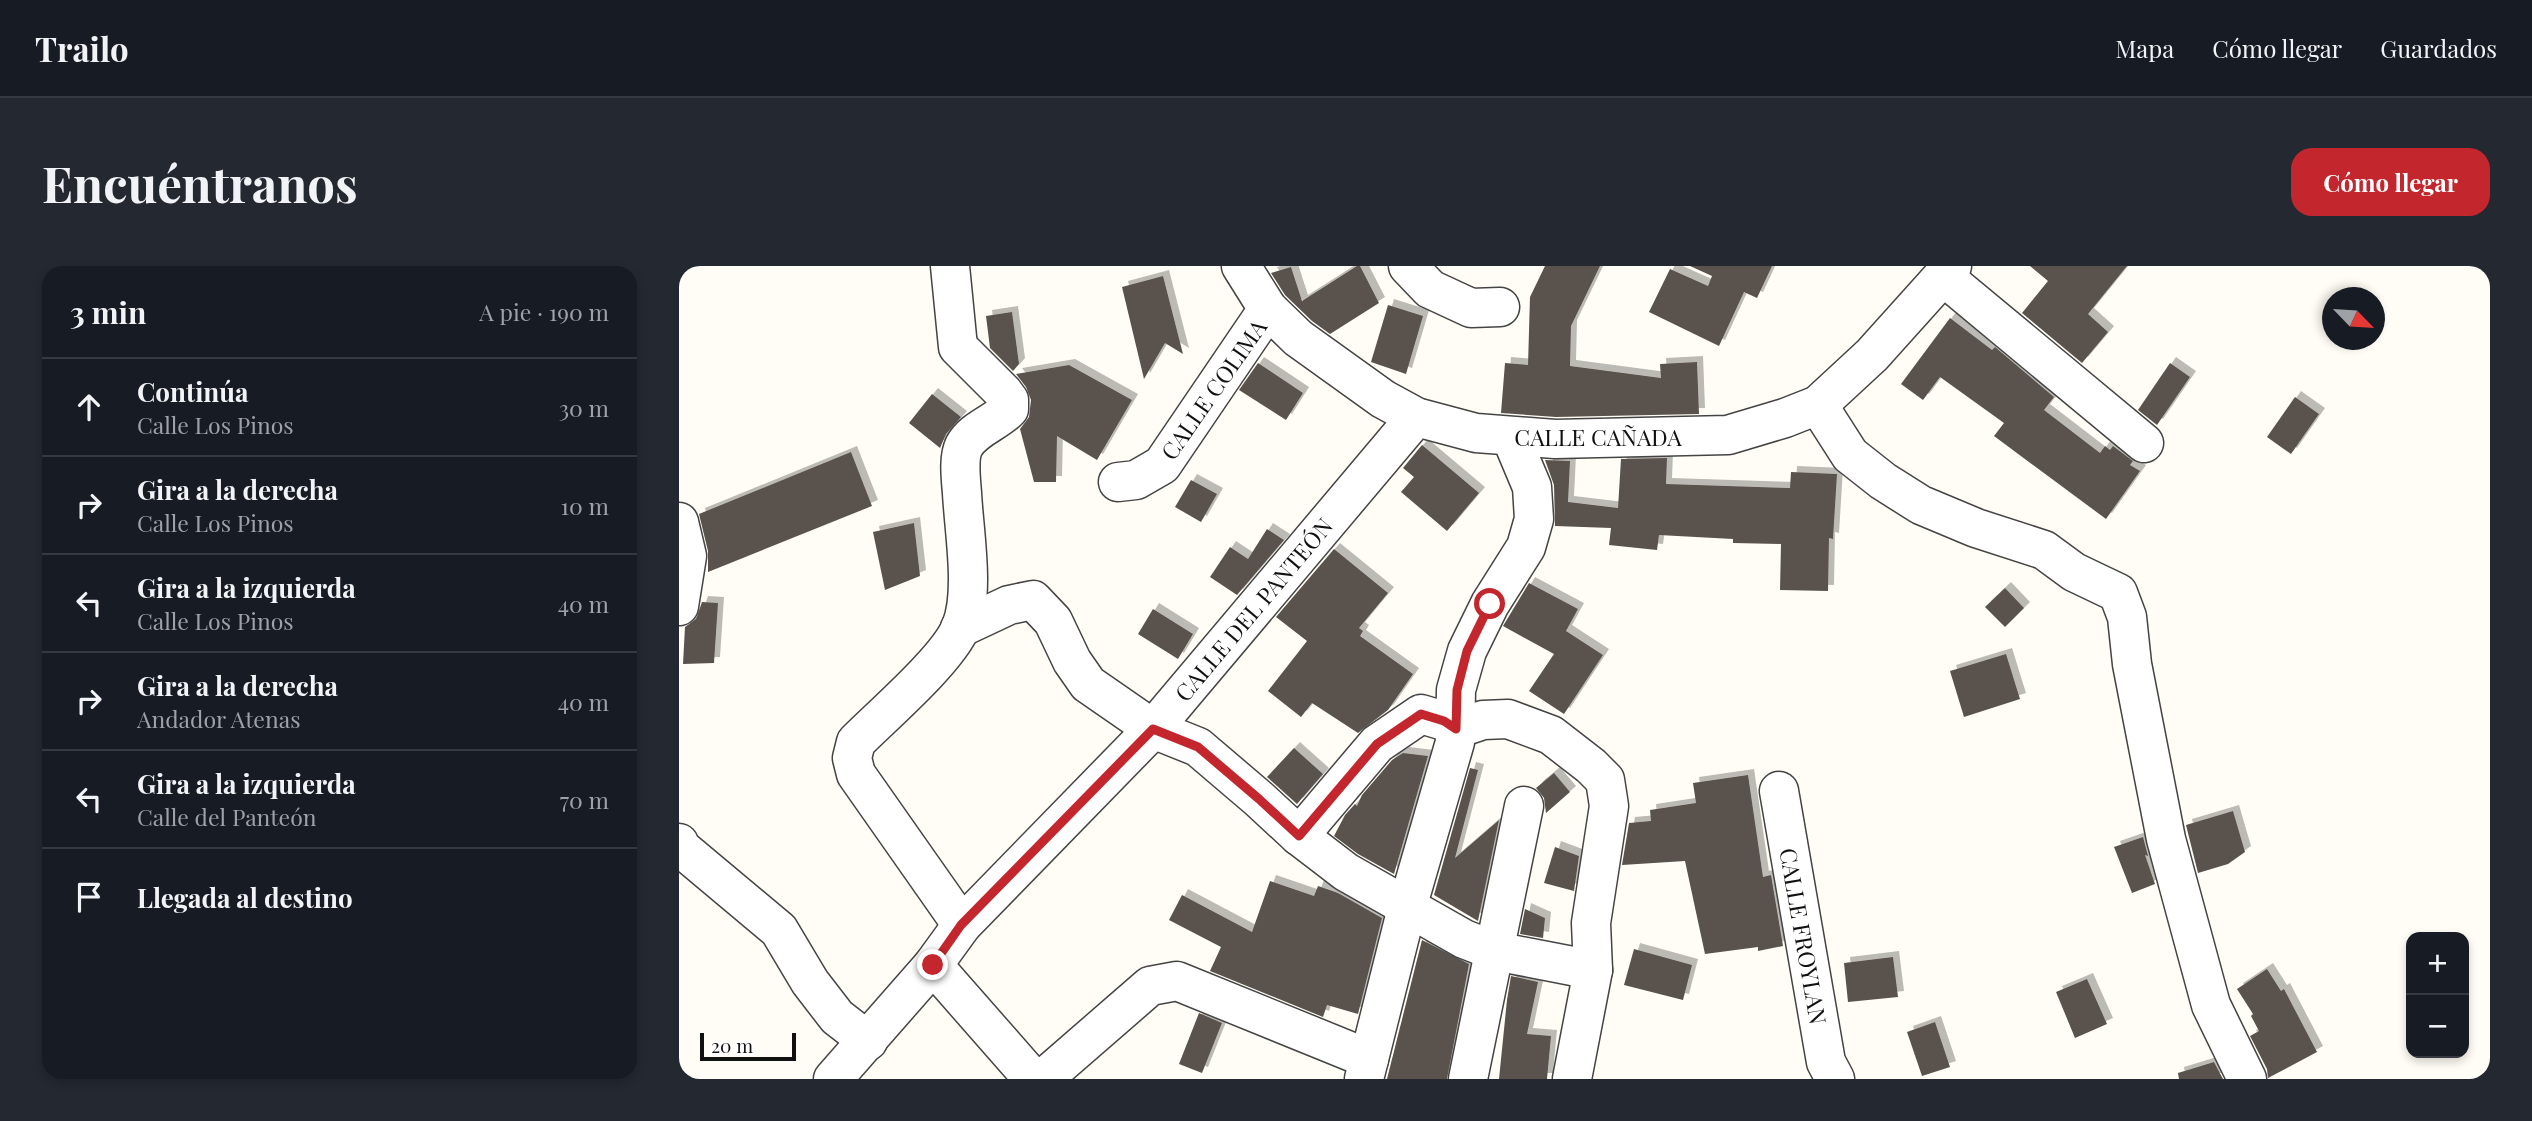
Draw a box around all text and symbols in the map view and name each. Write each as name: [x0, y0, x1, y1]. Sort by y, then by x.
text: Trailo: [35, 26, 129, 70]
text: Mapa: [2116, 32, 2174, 64]
text: Cómo llegar: [2212, 32, 2342, 64]
text: Guardados: [2380, 32, 2497, 64]
button: Cómo llegar: [2291, 148, 2490, 216]
text: Encuéntranos: [42, 150, 358, 215]
north arrow: [2322, 287, 2385, 350]
text: 3 min: [70, 292, 146, 332]
text: A pie · 190 m: [479, 296, 609, 327]
street label: CALLE COLIMA: [1153, 312, 1273, 466]
text: Continúa: [137, 374, 249, 409]
icon: ahead: [70, 388, 108, 426]
text: 30 m: [559, 392, 609, 423]
text: Calle Los Pinos: [137, 409, 294, 440]
street label: CALLE CAÑADA: [1514, 421, 1682, 452]
text: Gira a la derecha: [137, 472, 338, 507]
icon: right: [70, 486, 108, 524]
text: 10 m: [561, 490, 609, 521]
text: Calle Los Pinos: [137, 507, 294, 538]
street label: CALLE DEL PANTEÓN: [1167, 511, 1339, 707]
text: Gira a la izquierda: [137, 570, 356, 605]
icon: left: [70, 584, 108, 622]
text: 40 m: [558, 588, 609, 619]
route start: [1474, 588, 1505, 619]
text: Calle Los Pinos: [137, 605, 294, 636]
text: Gira a la derecha: [137, 668, 338, 703]
icon: right: [70, 682, 108, 720]
text: 40 m: [558, 686, 609, 717]
text: Andador Atenas: [137, 703, 300, 734]
text: Gira a la izquierda: [137, 766, 356, 801]
icon: left: [70, 780, 108, 818]
text: 70 m: [560, 784, 609, 815]
text: Calle del Panteón: [137, 801, 316, 832]
street label: CALLE FROYLAN: [1773, 845, 1835, 1027]
icon: arrive: [70, 878, 108, 916]
text: Llegada al destino: [137, 880, 353, 915]
map controls: [2406, 932, 2469, 1058]
button: +: [2406, 932, 2469, 995]
route end: [917, 949, 948, 980]
button: −: [2406, 995, 2469, 1058]
scale bar: [700, 1030, 796, 1062]
text: 20 m: [711, 1032, 753, 1058]

